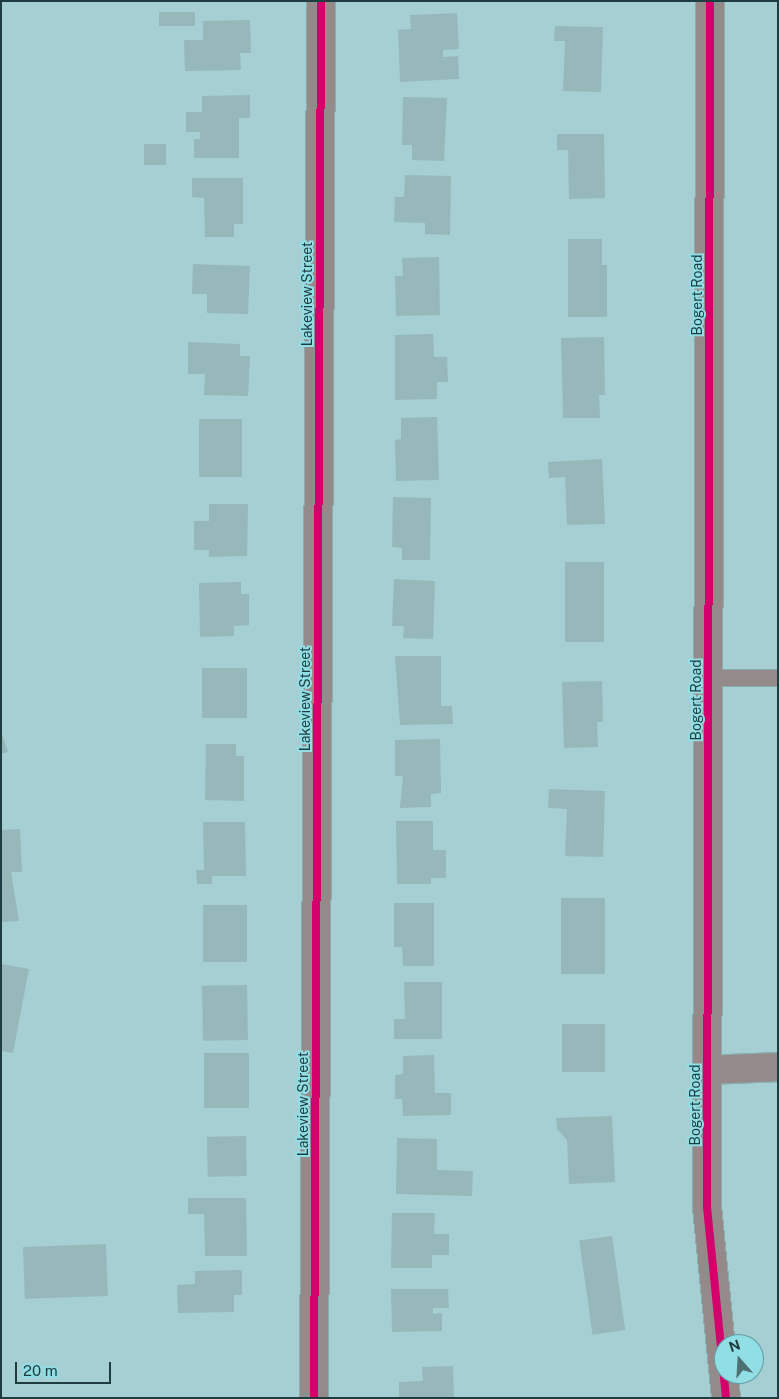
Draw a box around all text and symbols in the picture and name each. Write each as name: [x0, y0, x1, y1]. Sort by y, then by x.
street label: Lakeview Street: [299, 242, 315, 346]
street label: Bogert Road: [689, 255, 705, 335]
street label: Lakeview Street: [297, 647, 313, 751]
street label: Bogert Road: [688, 660, 704, 740]
street label: Lakeview Street: [295, 1052, 311, 1156]
street label: Bogert Road: [687, 1065, 703, 1145]
north arrow: [714, 1334, 764, 1384]
text: N: [727, 1336, 742, 1355]
scale bar: [18, 1352, 114, 1384]
text: 20 m: [23, 1362, 58, 1379]

